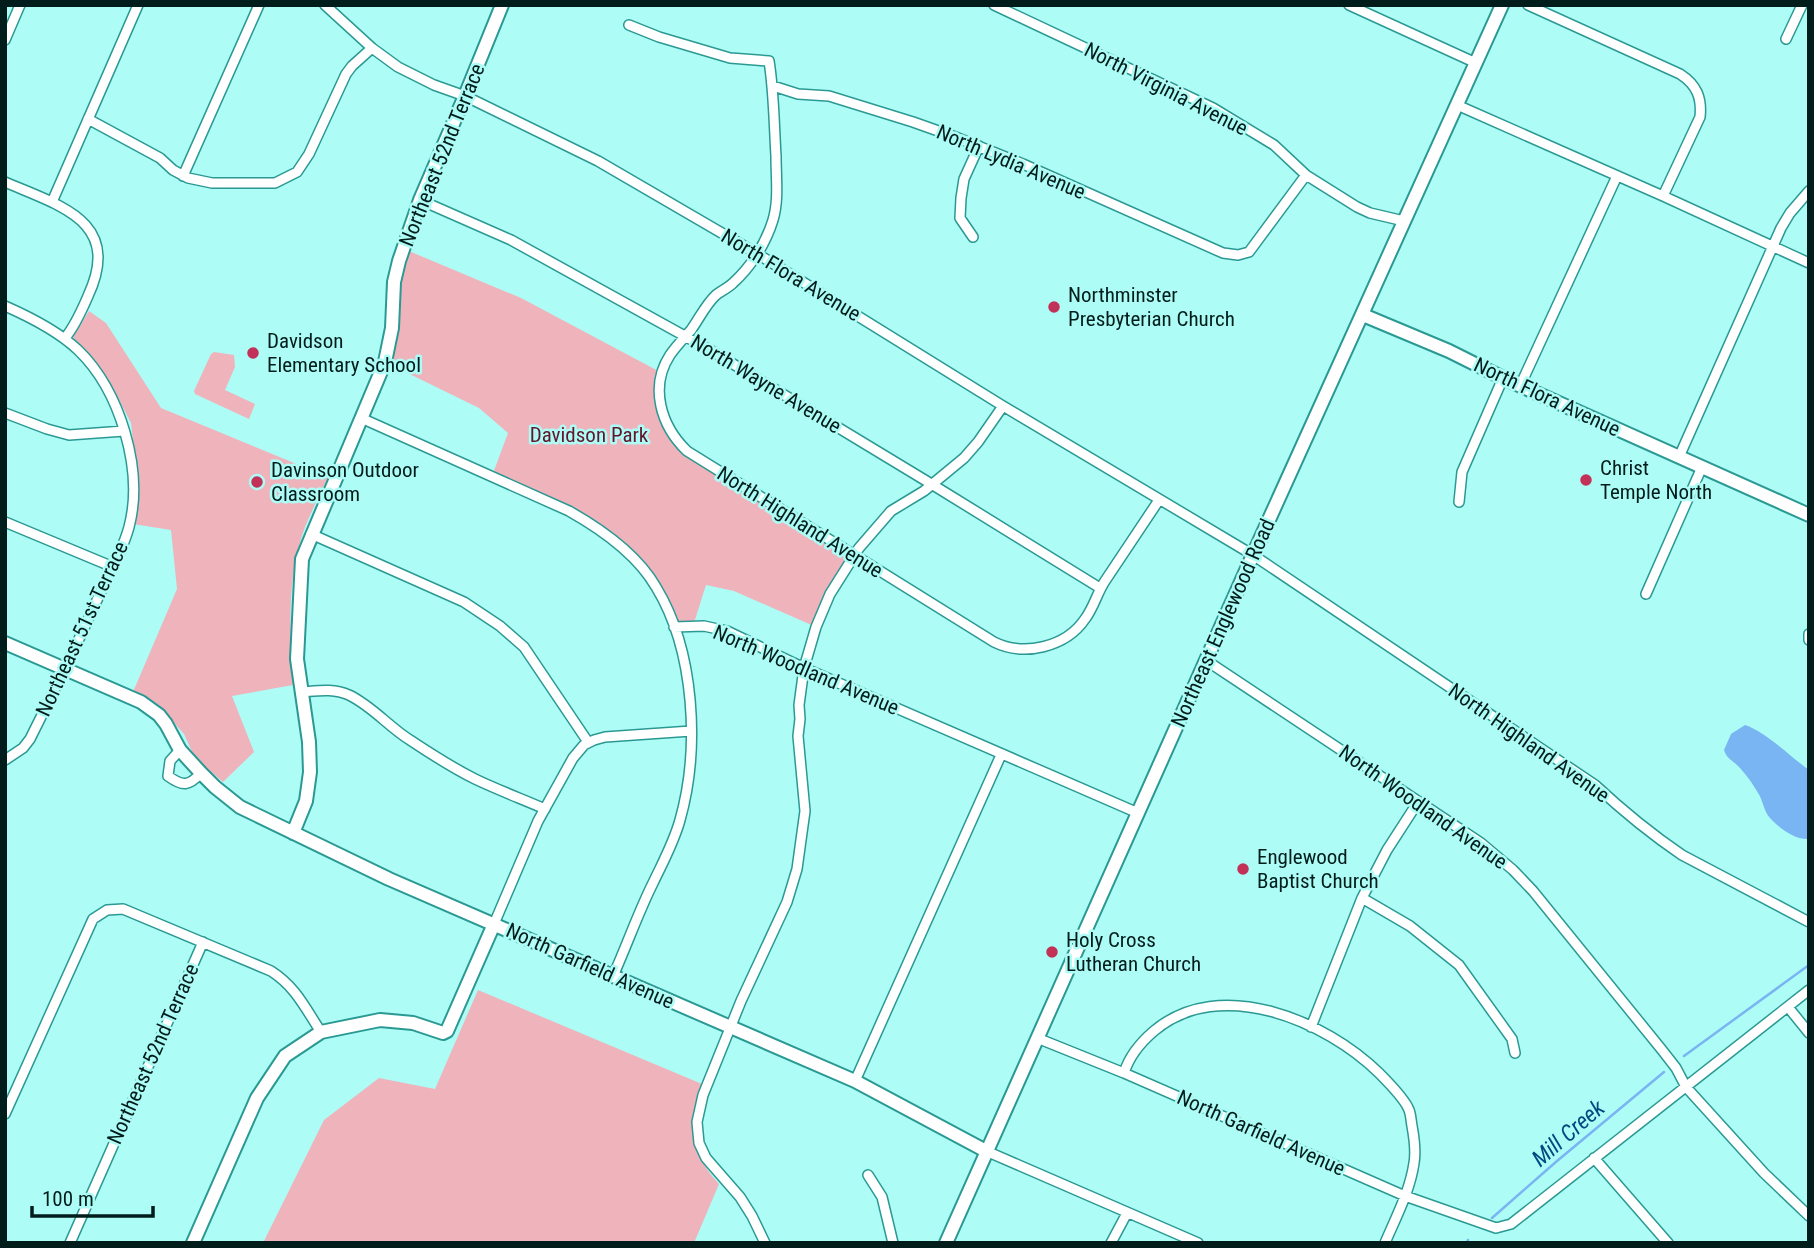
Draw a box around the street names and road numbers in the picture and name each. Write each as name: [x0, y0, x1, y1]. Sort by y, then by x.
street label: North Virginia Avenue: [1080, 37, 1252, 141]
street label: Northeast 52nd Terrace: [394, 60, 490, 250]
street label: North Lydia Avenue: [933, 120, 1089, 204]
street label: North Flora Avenue: [717, 224, 865, 326]
street label: North Wayne Avenue: [686, 330, 846, 438]
street label: North Flora Avenue: [1470, 353, 1624, 441]
street label: North Highland Avenue: [713, 461, 887, 583]
street label: Northeast Englewood Road: [1166, 515, 1280, 731]
street label: Northeast 51st Terrace: [31, 538, 133, 720]
street label: North Woodland Avenue: [709, 620, 903, 720]
street label: North Highland Avenue: [1444, 678, 1614, 808]
street label: North Woodland Avenue: [1334, 740, 1512, 874]
street label: North Garfield Avenue: [502, 918, 678, 1014]
street label: Northeast 52nd Terrace: [102, 960, 204, 1148]
street label: North Garfield Avenue: [1173, 1085, 1349, 1181]

